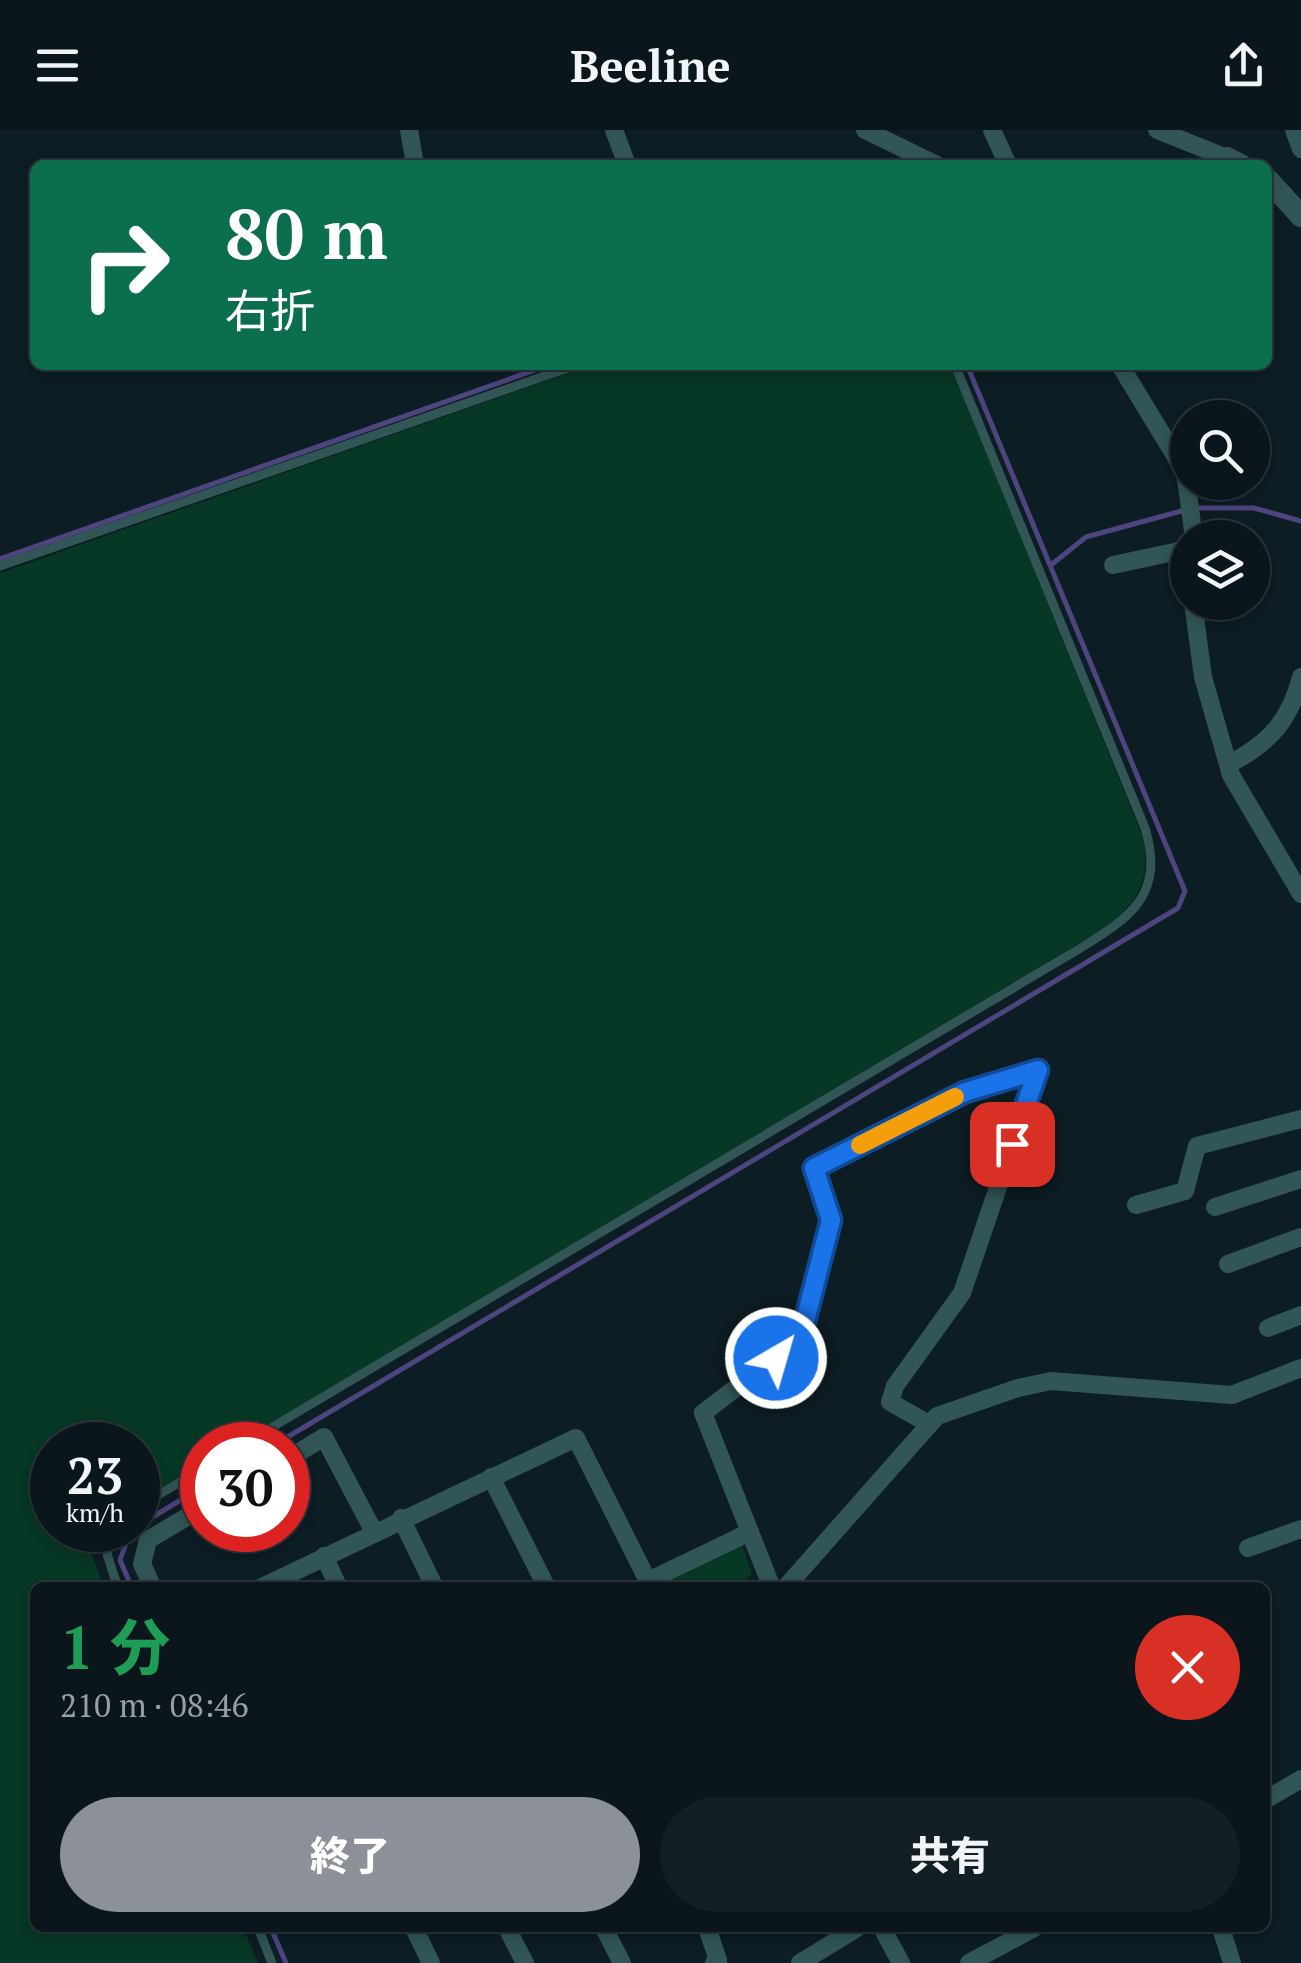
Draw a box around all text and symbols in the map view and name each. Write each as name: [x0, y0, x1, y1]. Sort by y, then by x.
text: Beeline: [570, 35, 731, 95]
icon: menu: [30, 38, 85, 93]
icon: share: [1216, 38, 1271, 93]
text: 80 m: [225, 186, 388, 279]
icon: right: [60, 200, 190, 330]
text: 右折: [225, 280, 315, 340]
map controls: [1170, 400, 1270, 620]
button: search: [1170, 400, 1270, 500]
button: layers: [1170, 520, 1270, 620]
pin: [970, 1102, 1055, 1187]
icon: arrive: [985, 1117, 1040, 1172]
position arrow: [724, 1306, 828, 1410]
speed limit sign: 30: [180, 1422, 310, 1552]
text: 23: [67, 1442, 123, 1508]
text: km/h: [66, 1496, 124, 1529]
text: 1 分: [60, 1607, 170, 1686]
button: close: [1135, 1615, 1240, 1720]
text: 210 m · 08:46: [60, 1684, 248, 1726]
button: 終了: [60, 1797, 640, 1912]
button: 共有: [660, 1797, 1240, 1912]

